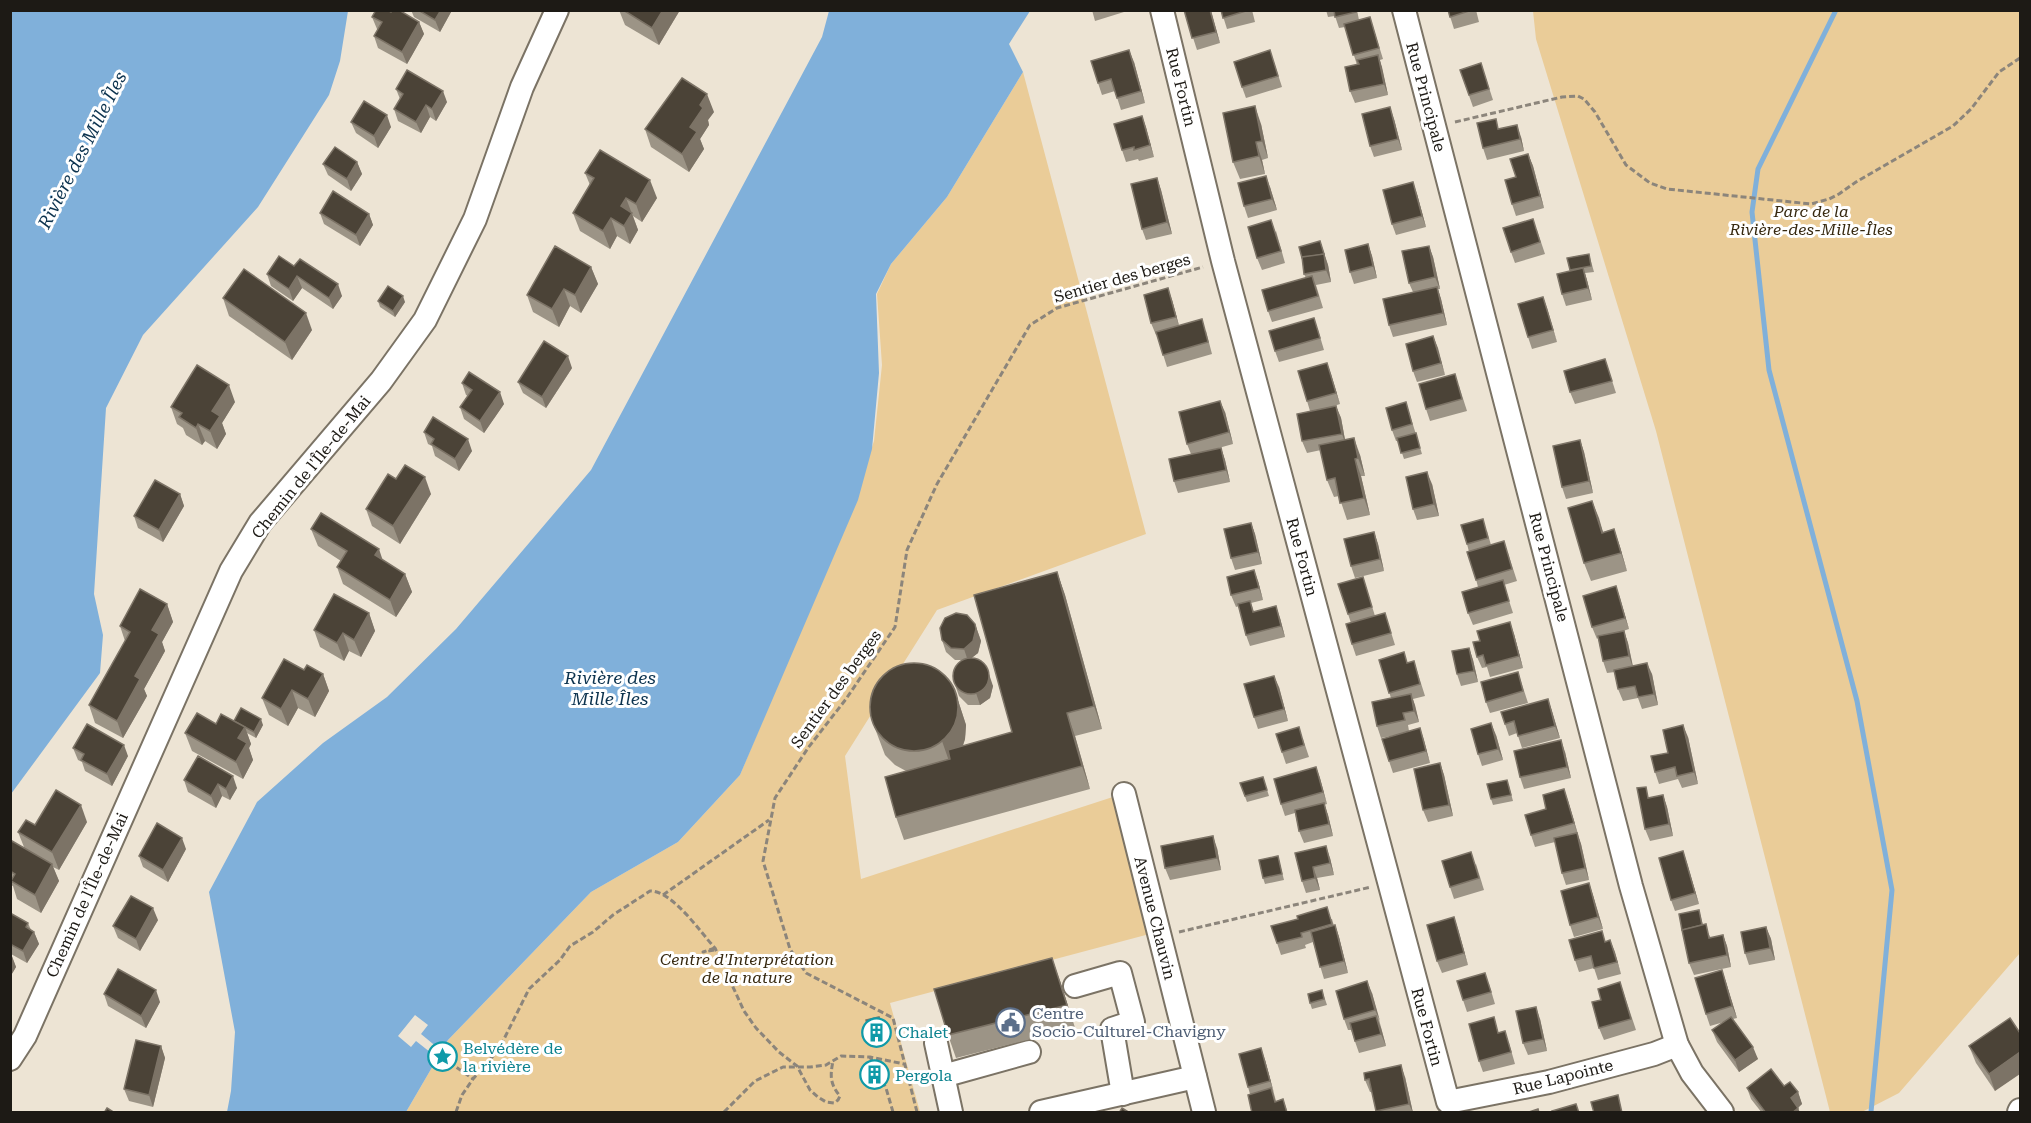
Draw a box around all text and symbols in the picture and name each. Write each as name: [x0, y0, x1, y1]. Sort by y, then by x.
street label: Rue Principale: [1402, 40, 1450, 154]
street label: Rue Fortin: [1162, 46, 1200, 128]
water label: Rivière des Mille Îles: [33, 68, 131, 233]
park label: Parc de la Rivière-des-Mille-Îles: [1728, 202, 1893, 239]
street label: Sentier des berges: [1052, 249, 1193, 307]
street label: Chemin de l'Île-de-Mai: [248, 392, 374, 542]
street label: Rue Principale: [1525, 510, 1573, 624]
street label: Rue Fortin: [1282, 516, 1322, 598]
street label: Sentier des berges: [787, 626, 885, 752]
water label: Rivière des Mille Îles: [563, 667, 656, 709]
street label: Chemin de l'Île-de-Mai: [42, 810, 132, 980]
street label: Avenue Chauvin: [1130, 854, 1180, 982]
park label: Centre d'Interprétation de la nature: [660, 950, 834, 987]
street label: Rue Fortin: [1407, 986, 1447, 1068]
place label: Centre Socio-Culturel-Chavigny: [1032, 1004, 1226, 1041]
public building icon: Centre Socio-Culturel-Chavigny: [995, 1006, 1027, 1038]
building icon: Chalet: [861, 1016, 893, 1048]
place label: Chalet: [898, 1023, 948, 1042]
place label: Belvédère de la rivière: [463, 1039, 563, 1076]
place icon: Belvédère de la rivière: [426, 1041, 458, 1073]
street label: Rue Lapointe: [1511, 1055, 1615, 1099]
building icon: Pergola: [858, 1059, 890, 1091]
place label: Pergola: [895, 1066, 953, 1085]

